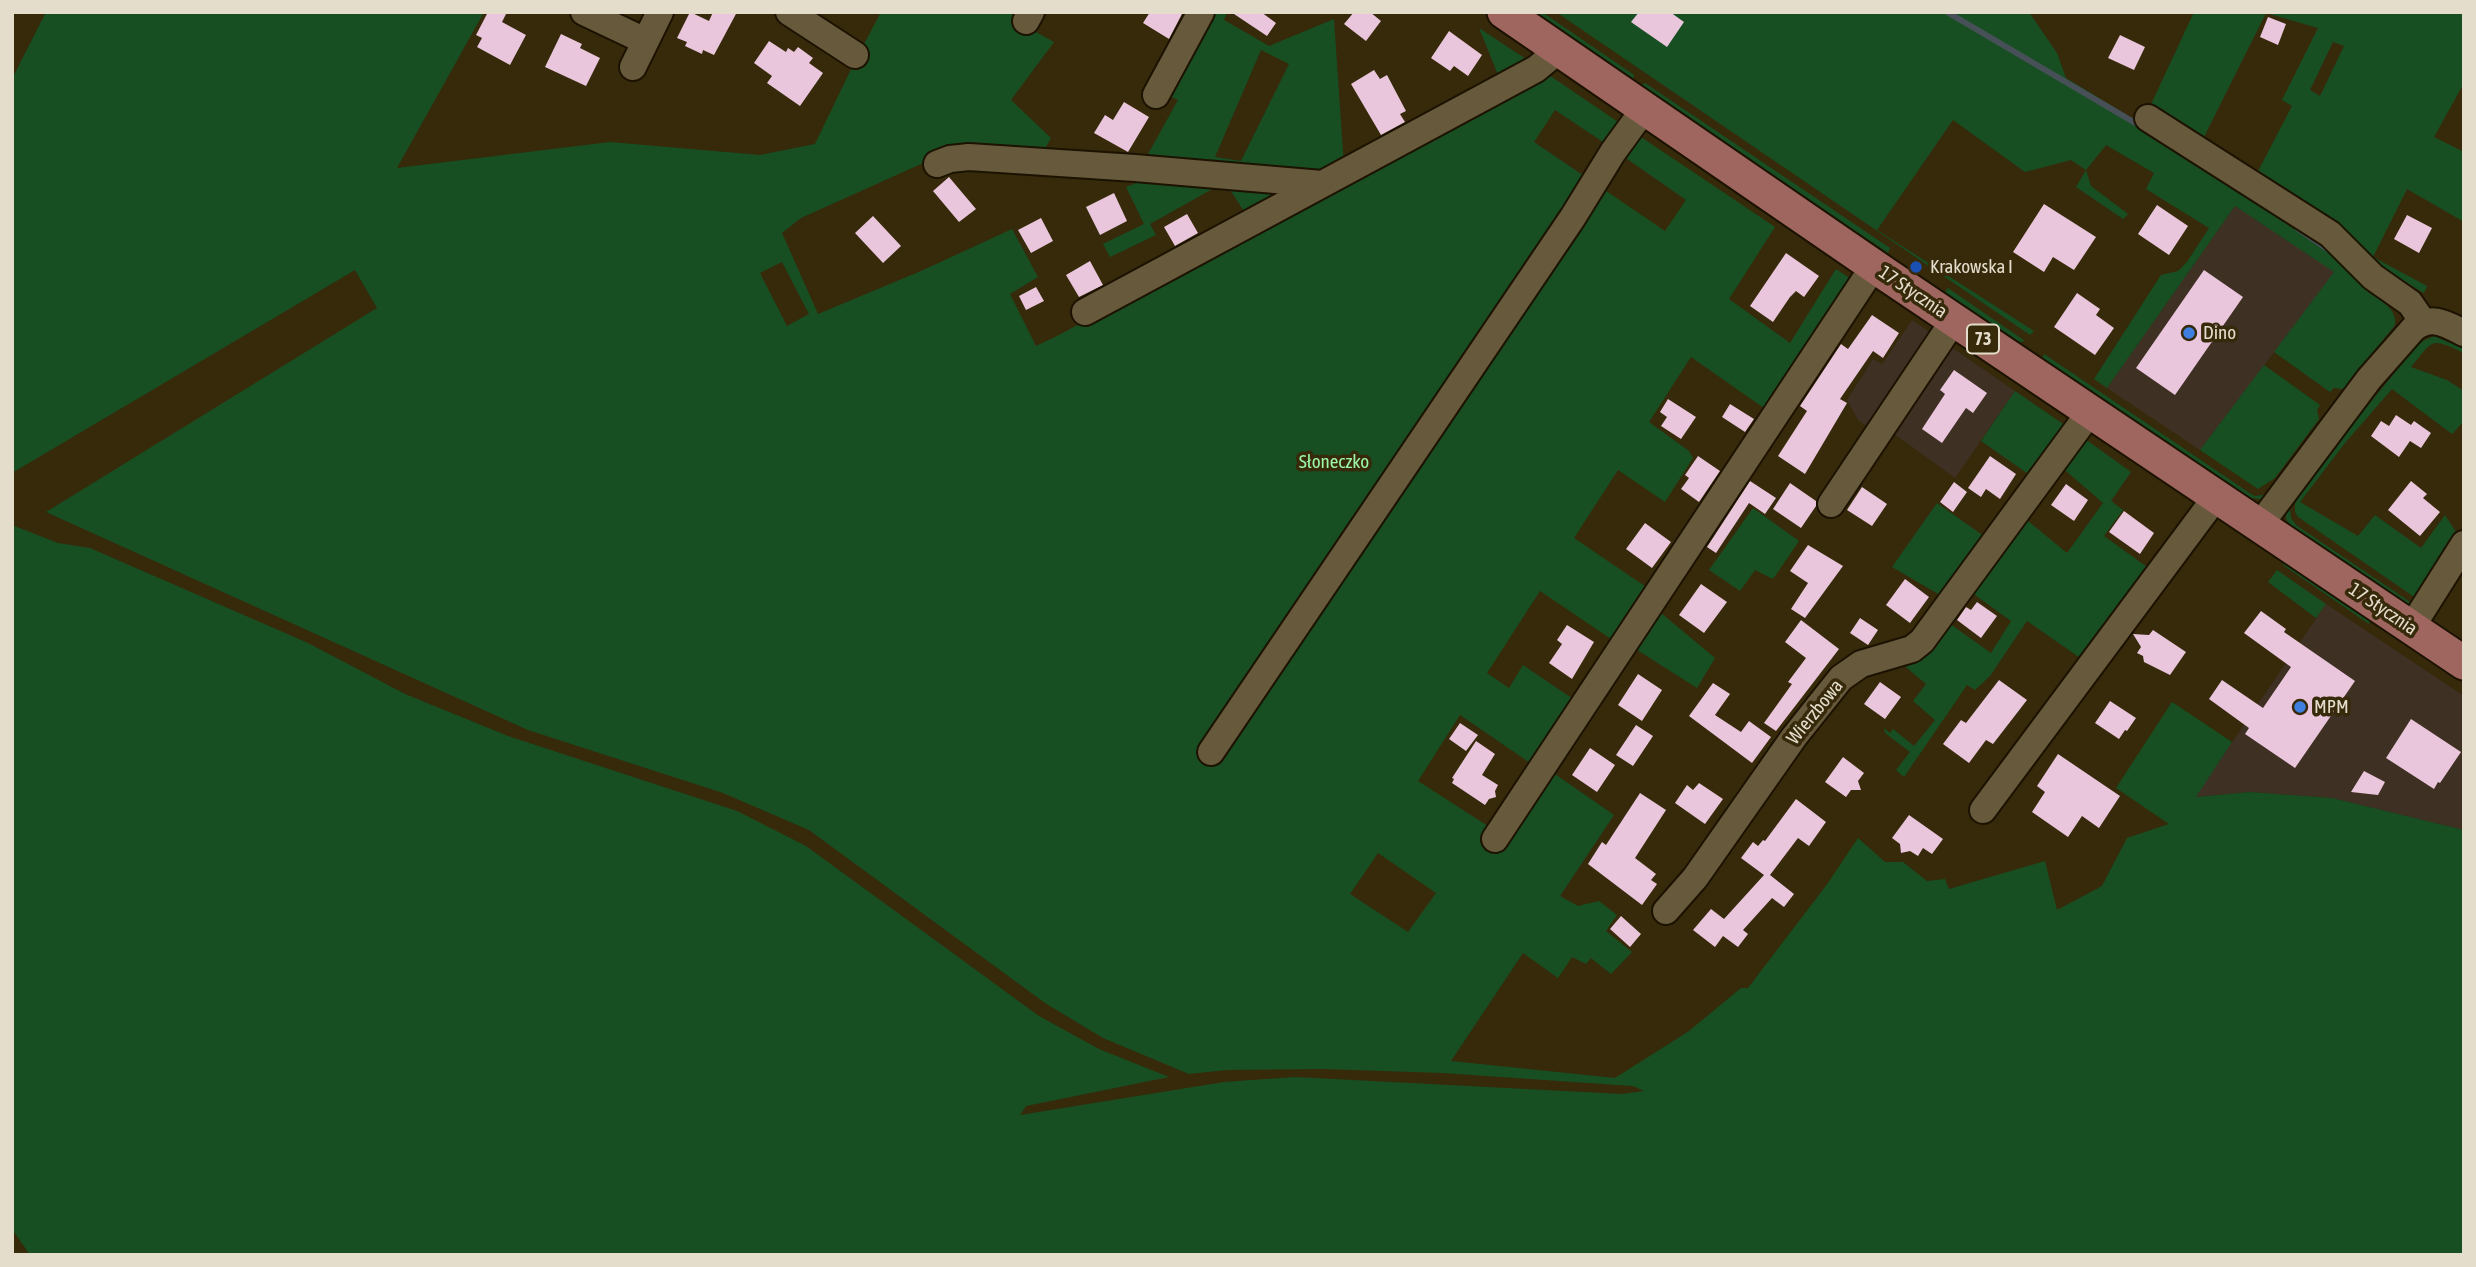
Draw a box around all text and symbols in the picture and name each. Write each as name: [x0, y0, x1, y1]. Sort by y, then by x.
place label: Krakowska I: [1930, 256, 2013, 278]
marker: Krakowska I: [1908, 259, 1924, 275]
street label: 17 Stycznia: [1874, 261, 1952, 323]
place label: Dino: [2203, 322, 2236, 344]
road number: 73: [1967, 324, 1999, 354]
marker: Dino: [2181, 325, 2197, 341]
park label: Słoneczko: [1299, 451, 1369, 473]
street label: 17 Stycznia: [2344, 578, 2422, 640]
street label: Wierzbowa: [1782, 675, 1848, 749]
place label: MPM: [2314, 696, 2349, 718]
marker: MPM: [2292, 699, 2308, 715]

